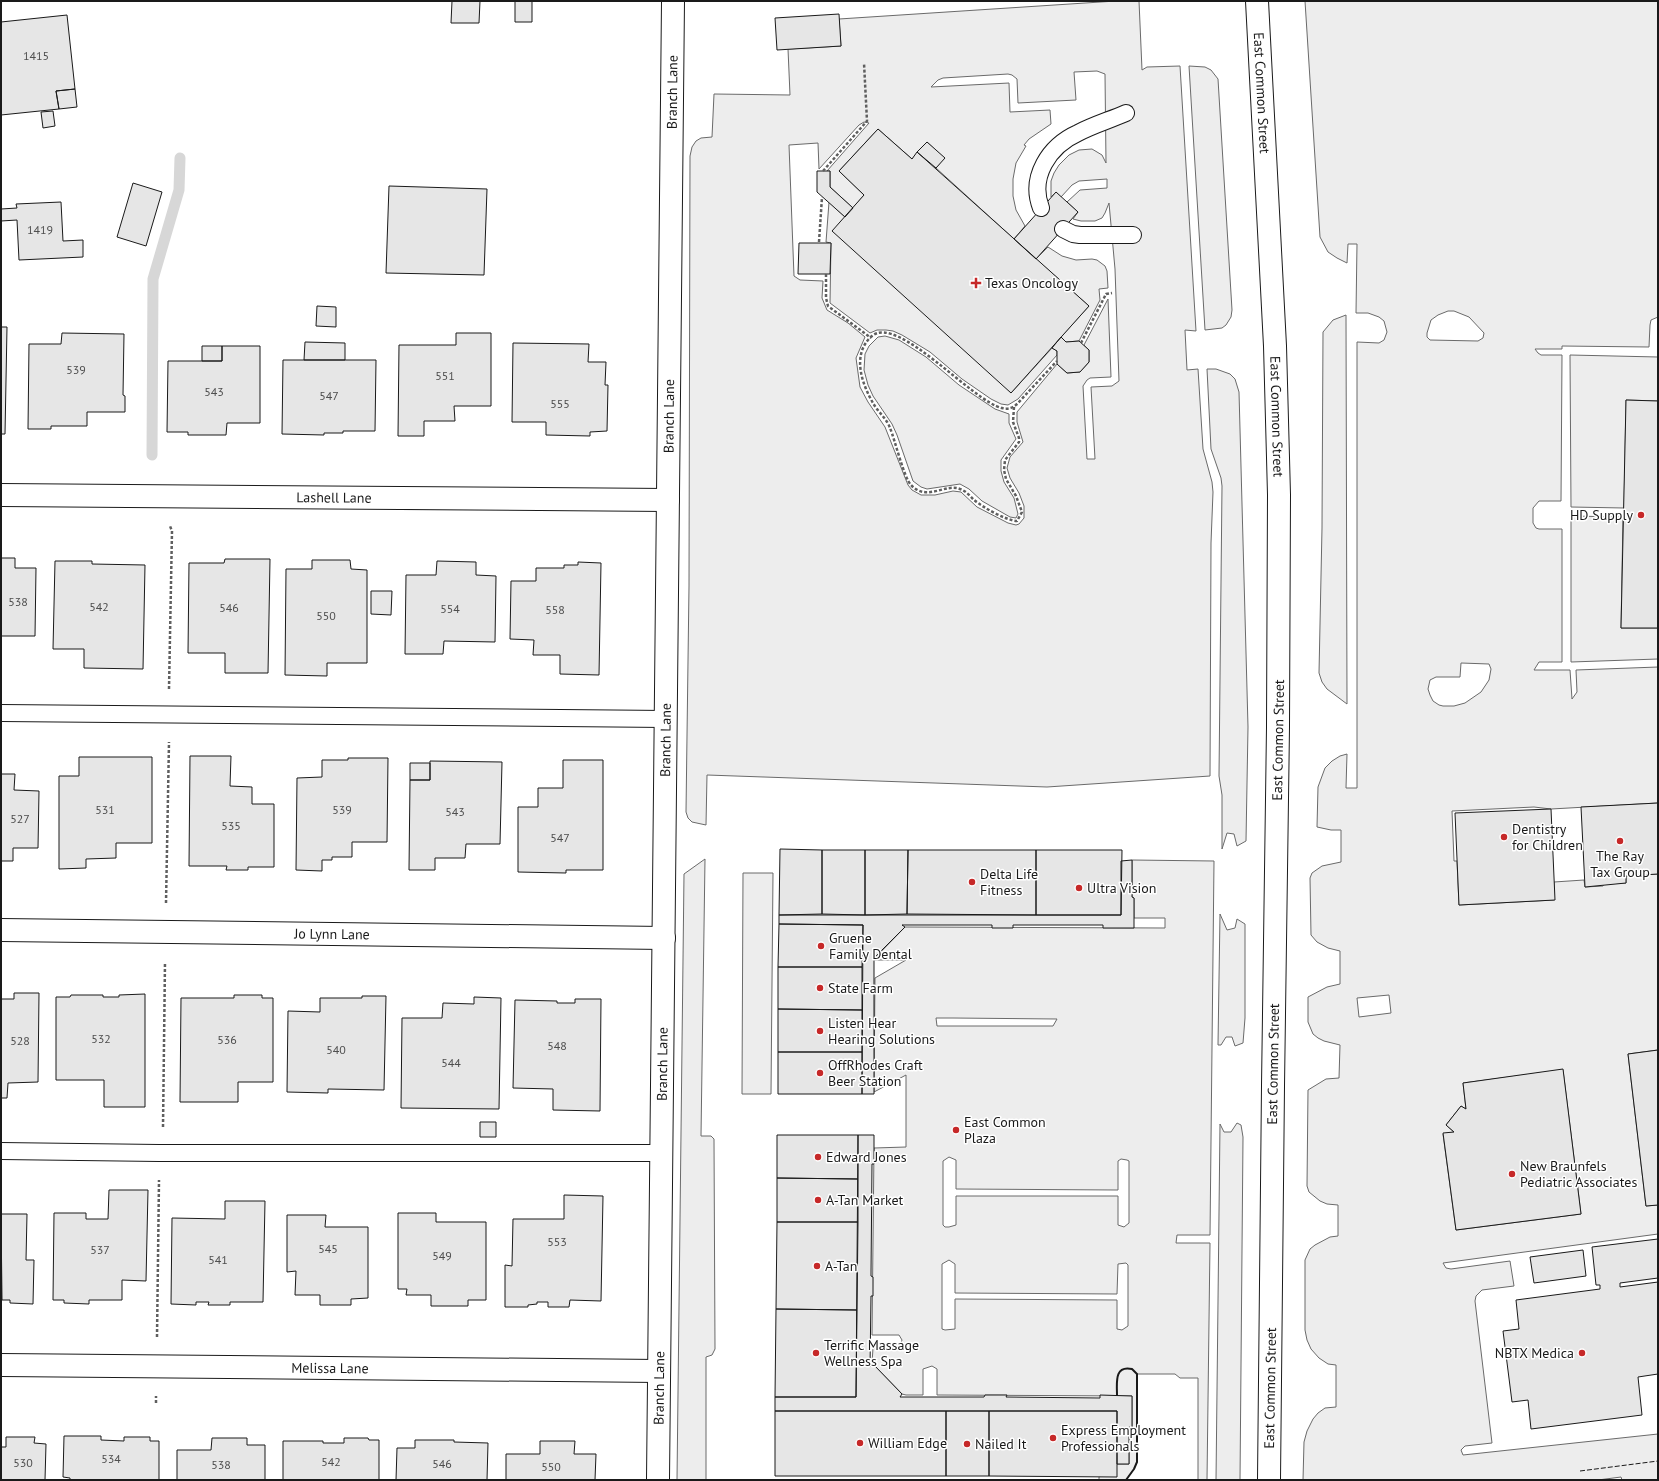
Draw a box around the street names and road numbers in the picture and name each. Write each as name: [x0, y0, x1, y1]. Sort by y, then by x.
street label: East Common Street: [1250, 32, 1274, 154]
street label: Branch Lane: [663, 55, 681, 129]
street label: East Common Street: [1266, 356, 1288, 478]
street label: Branch Lane: [659, 379, 678, 453]
street label: Lashell Lane: [296, 488, 372, 507]
street label: East Common Street: [1268, 679, 1288, 801]
street label: Branch Lane: [656, 703, 675, 777]
street label: Jo Lynn Lane: [293, 925, 370, 943]
street label: East Common Street: [1263, 1003, 1283, 1125]
street label: Branch Lane: [653, 1027, 672, 1101]
street label: East Common Street: [1260, 1327, 1280, 1449]
street label: Branch Lane: [650, 1351, 668, 1425]
street label: Melissa Lane: [291, 1359, 369, 1377]

